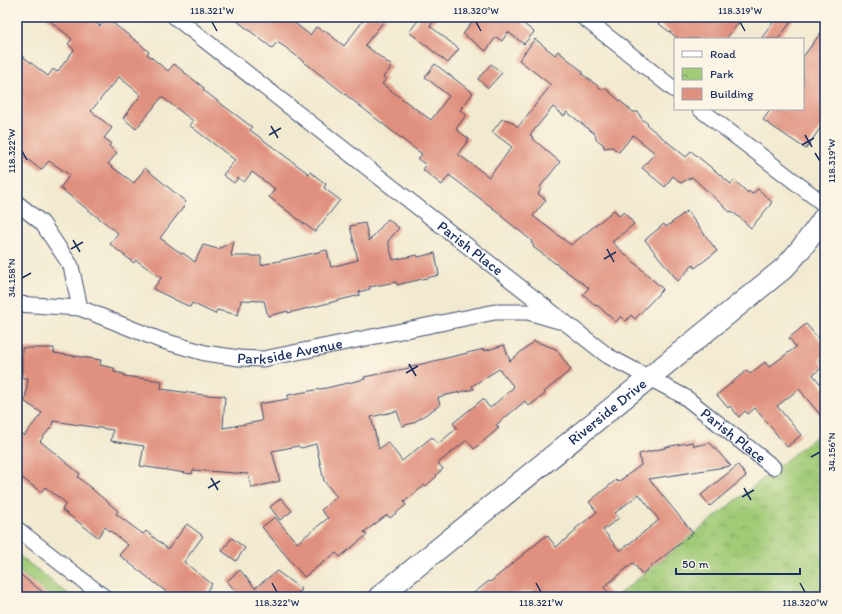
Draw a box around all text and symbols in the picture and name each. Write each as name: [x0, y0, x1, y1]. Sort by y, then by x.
text: 118.321°W: [190, 4, 234, 17]
text: 118.320°W: [453, 4, 499, 17]
text: 118.319°W: [718, 4, 762, 17]
legend: [674, 38, 804, 110]
text: Road: [710, 47, 736, 61]
text: Park: [710, 67, 734, 81]
text: Building: [710, 87, 754, 101]
text: 118.322°W: [5, 128, 18, 173]
text: 118.319°W: [825, 139, 838, 183]
street label: Parish Place: [434, 217, 507, 279]
text: 34.158°N: [5, 258, 18, 298]
street label: Parkside Avenue: [237, 334, 344, 368]
street label: Riverside Drive: [564, 375, 650, 449]
street label: Parish Place: [697, 404, 770, 467]
text: 34.156°N: [825, 432, 838, 471]
scale bar: [676, 550, 800, 576]
text: 50 m: [682, 557, 708, 571]
text: 118.322°W: [255, 596, 300, 609]
text: 118.321°W: [519, 596, 563, 609]
text: 118.320°W: [782, 596, 828, 609]

